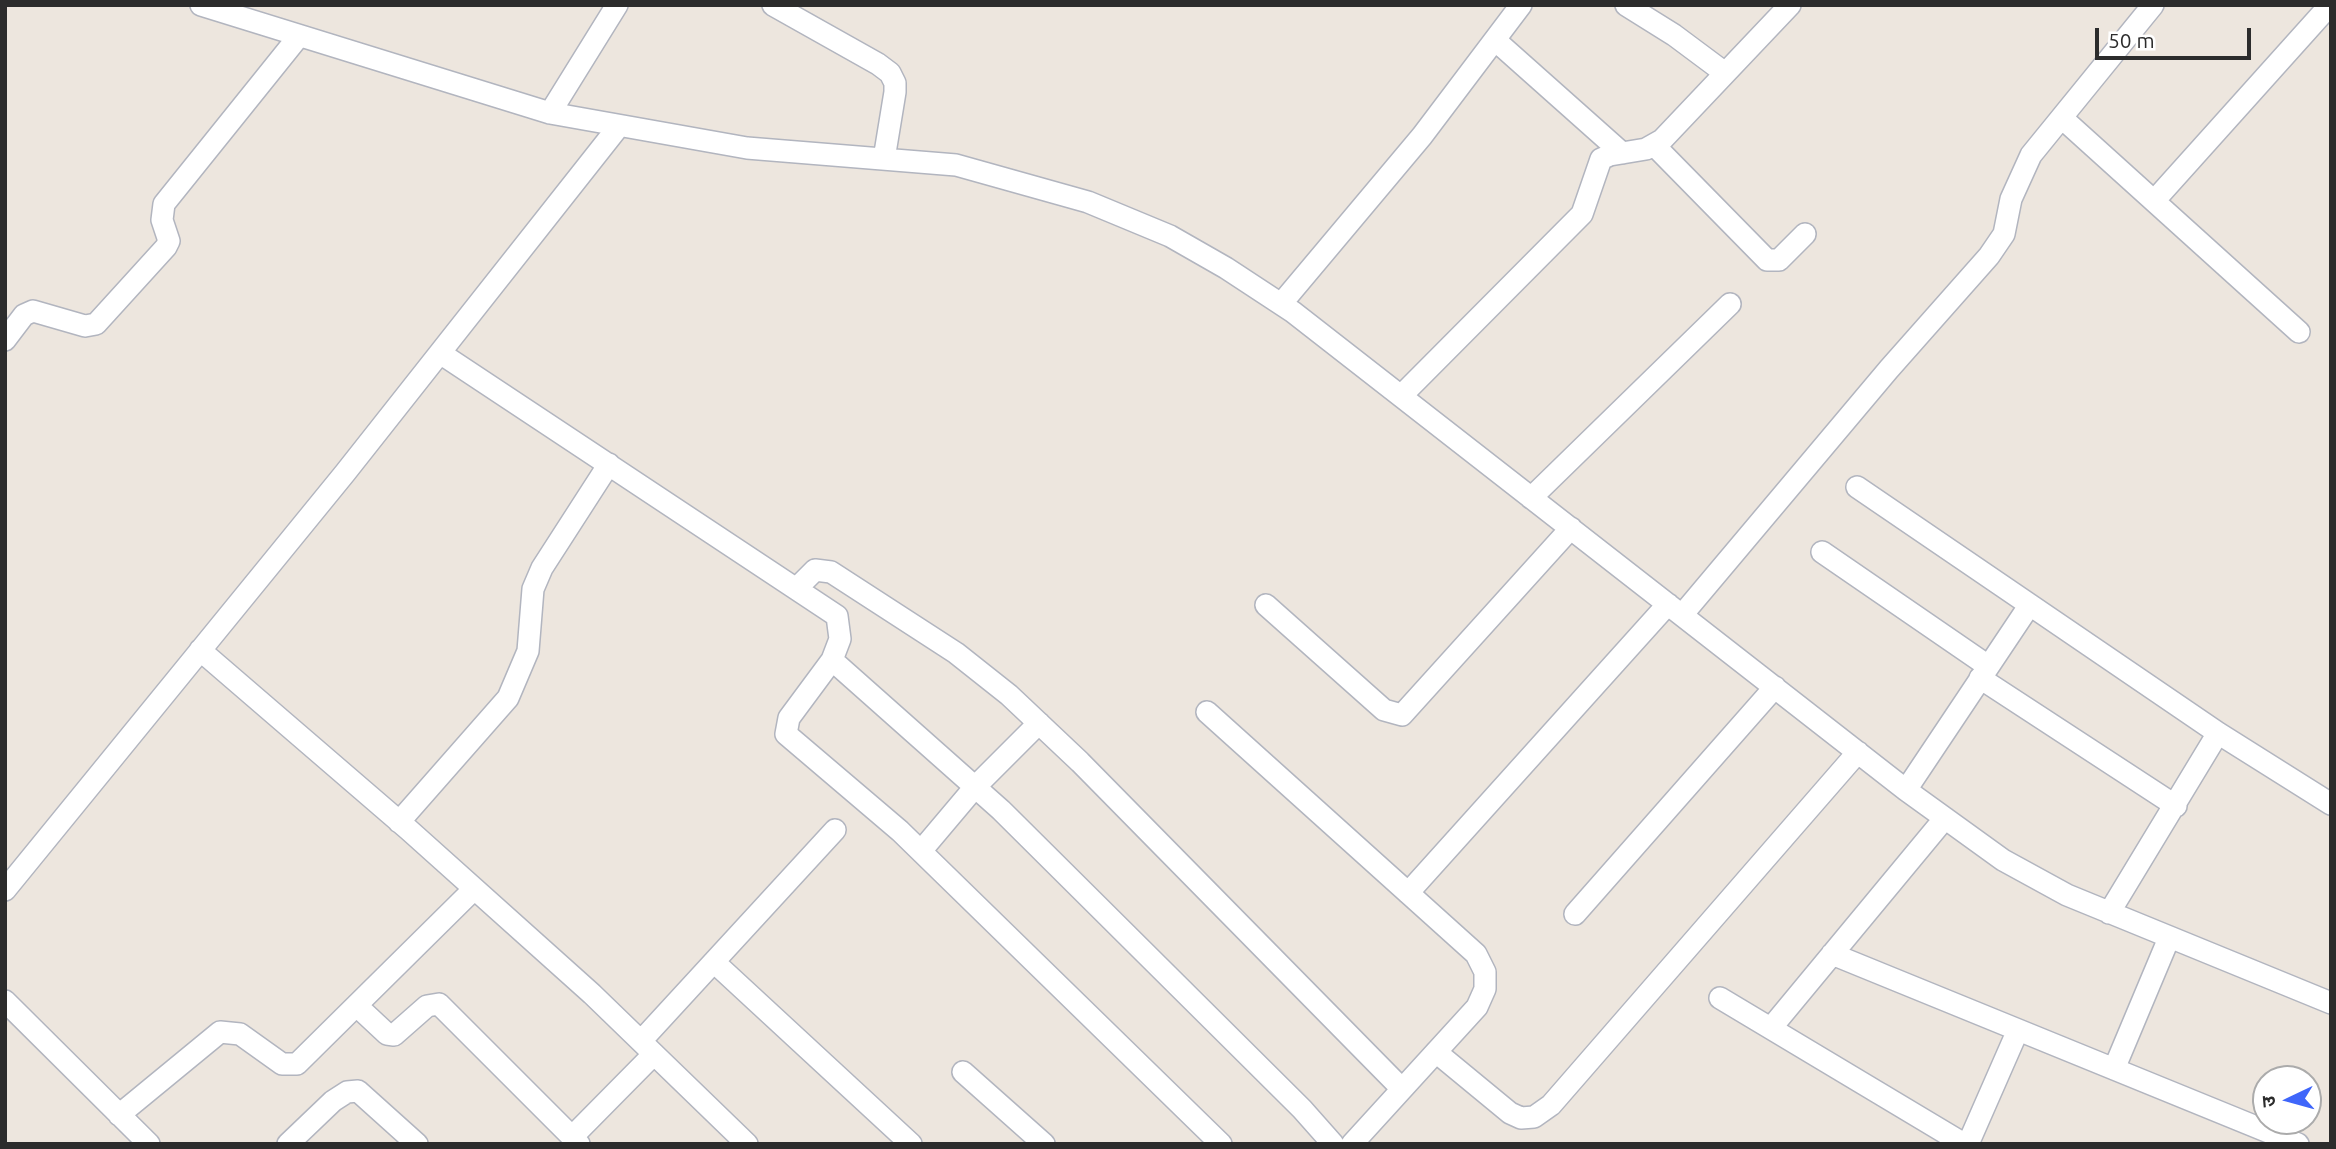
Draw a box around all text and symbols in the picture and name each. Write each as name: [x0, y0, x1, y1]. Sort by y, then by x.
scale bar: [2098, 14, 2254, 58]
text: 50 m: [2108, 28, 2155, 52]
north arrow: [2252, 1065, 2322, 1135]
text: उ: [2257, 1095, 2280, 1108]

